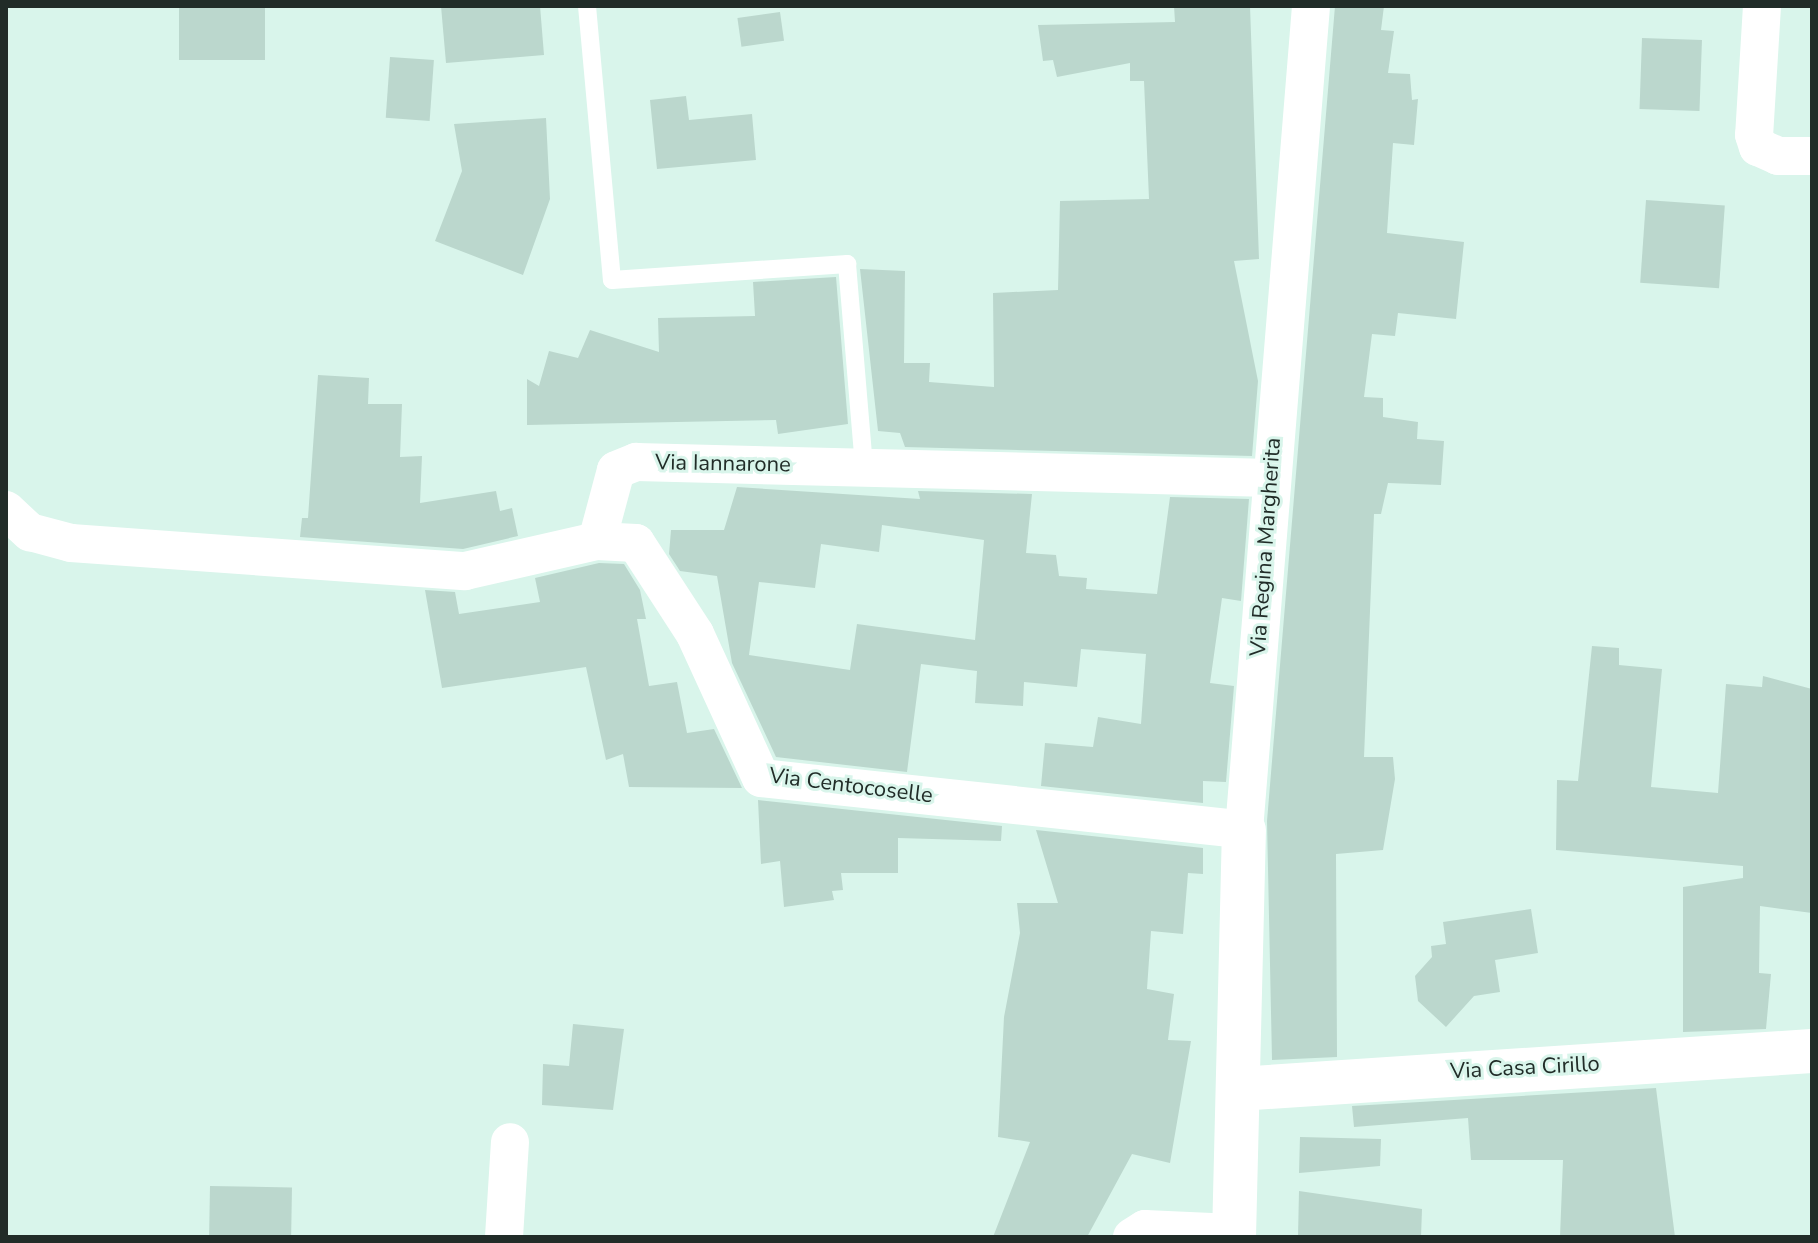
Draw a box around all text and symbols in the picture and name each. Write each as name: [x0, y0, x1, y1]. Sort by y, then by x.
street label: Via Regina Margherita: [1245, 437, 1287, 657]
street label: Via Iannarone: [655, 450, 791, 478]
street label: Via Centocoselle: [768, 763, 934, 809]
street label: Via Casa Cirillo: [1450, 1051, 1600, 1085]

